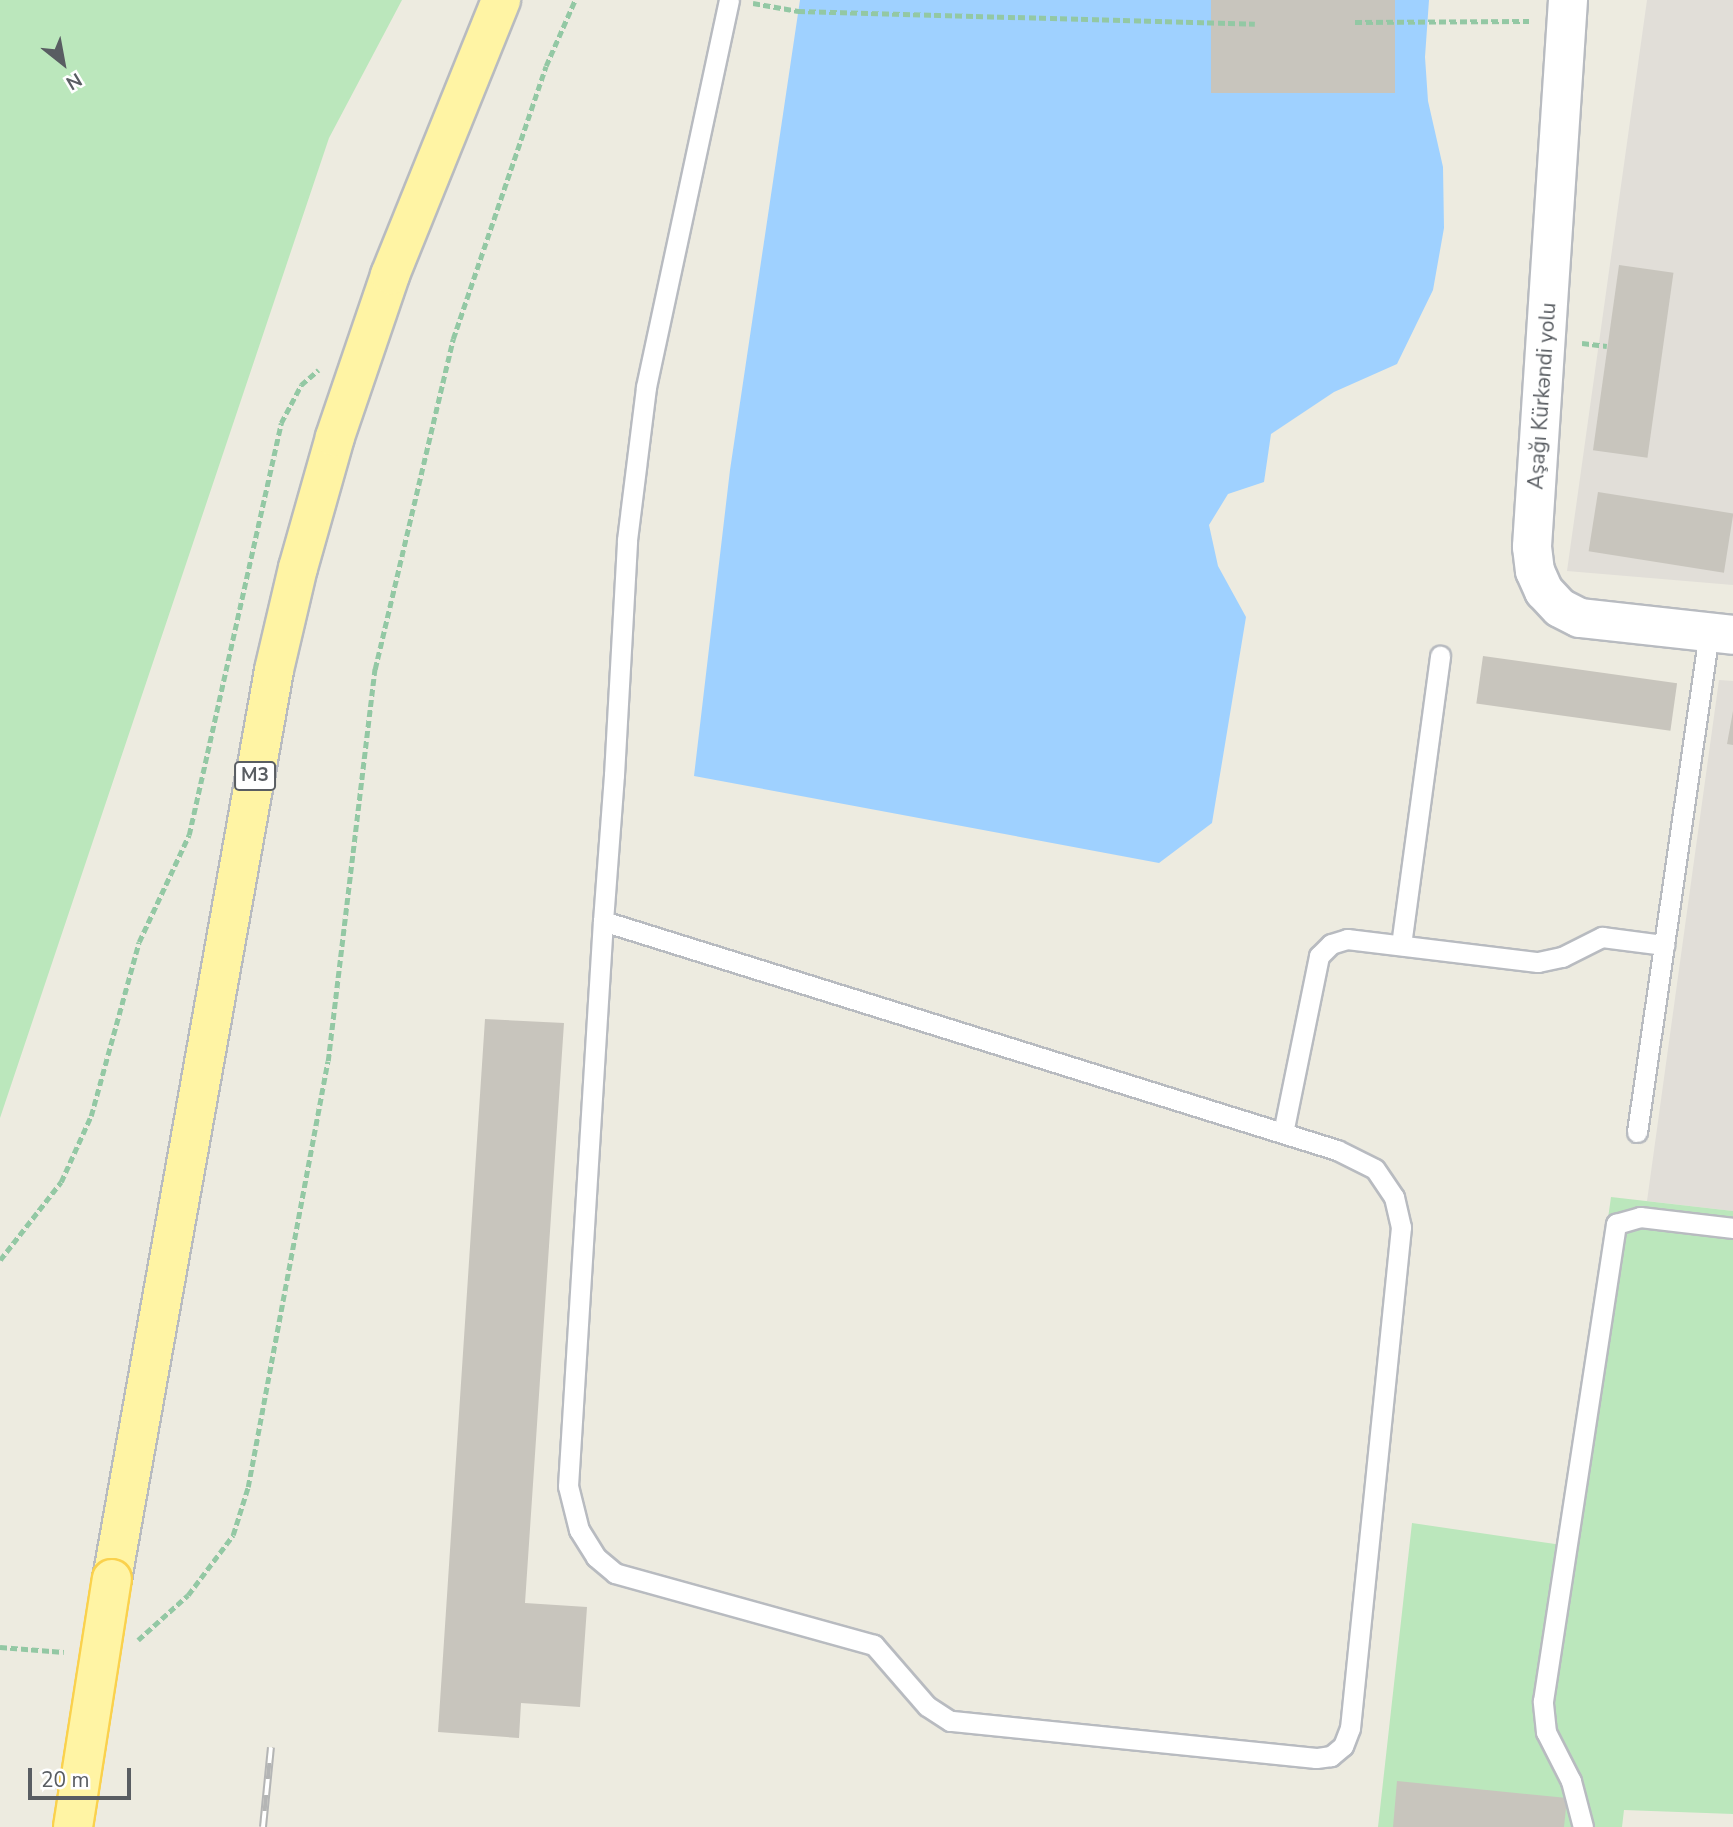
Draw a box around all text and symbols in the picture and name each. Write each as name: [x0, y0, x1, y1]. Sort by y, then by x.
north arrow: [28, 28, 98, 98]
text: N: [61, 66, 87, 96]
street label: Aşağı Kürkəndi yolu: [1523, 302, 1561, 490]
road number: M3: [234, 761, 276, 792]
scale bar: [32, 1754, 135, 1798]
text: 20 m: [41, 1766, 90, 1794]

